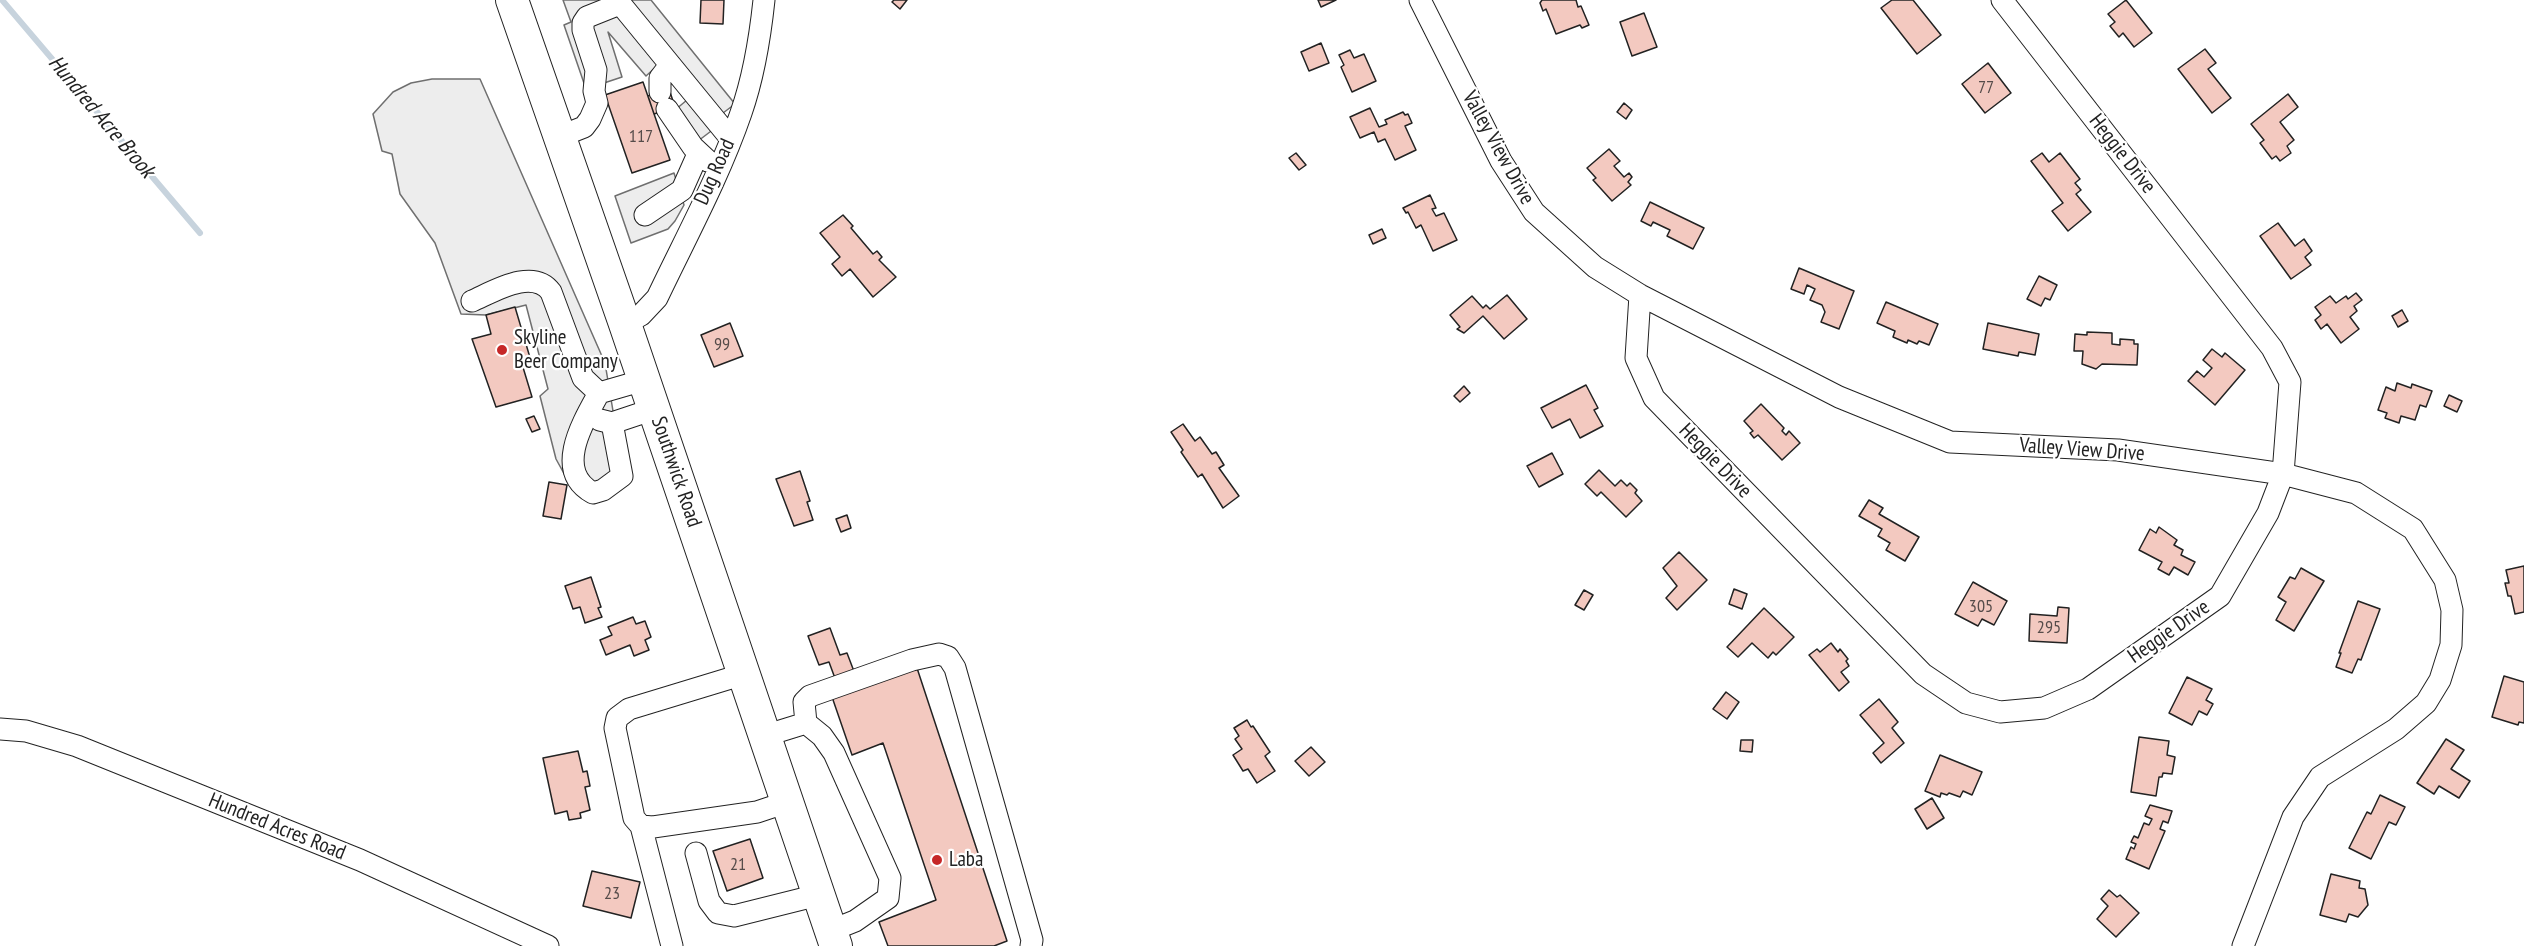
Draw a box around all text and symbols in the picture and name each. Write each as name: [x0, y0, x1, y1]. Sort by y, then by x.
water label: Hundred Acre Brook: [42, 50, 160, 184]
house number: 77: [1978, 77, 1994, 99]
street label: Valley View Drive: [1457, 87, 1539, 209]
street label: Heggie Drive: [2083, 109, 2161, 199]
house number: 117: [629, 126, 653, 148]
street label: Dug Road: [689, 135, 741, 209]
place label: Skyline Beer Company: [514, 325, 618, 375]
house number: 99: [714, 334, 730, 356]
marker: Skyline Beer Company: [495, 343, 509, 357]
street label: Southwick Road: [645, 414, 707, 530]
street label: Heggie Drive: [1673, 419, 1757, 503]
street label: Valley View Drive: [2019, 433, 2145, 467]
street label: Heggie Drive: [2123, 595, 2215, 669]
house number: 305: [1969, 596, 1993, 618]
house number: 295: [2037, 617, 2061, 639]
street label: Hundred Acres Road: [205, 788, 349, 866]
place label: Laba: [949, 847, 983, 873]
marker: Laba: [930, 853, 944, 867]
house number: 21: [730, 854, 746, 876]
house number: 23: [604, 883, 620, 905]

